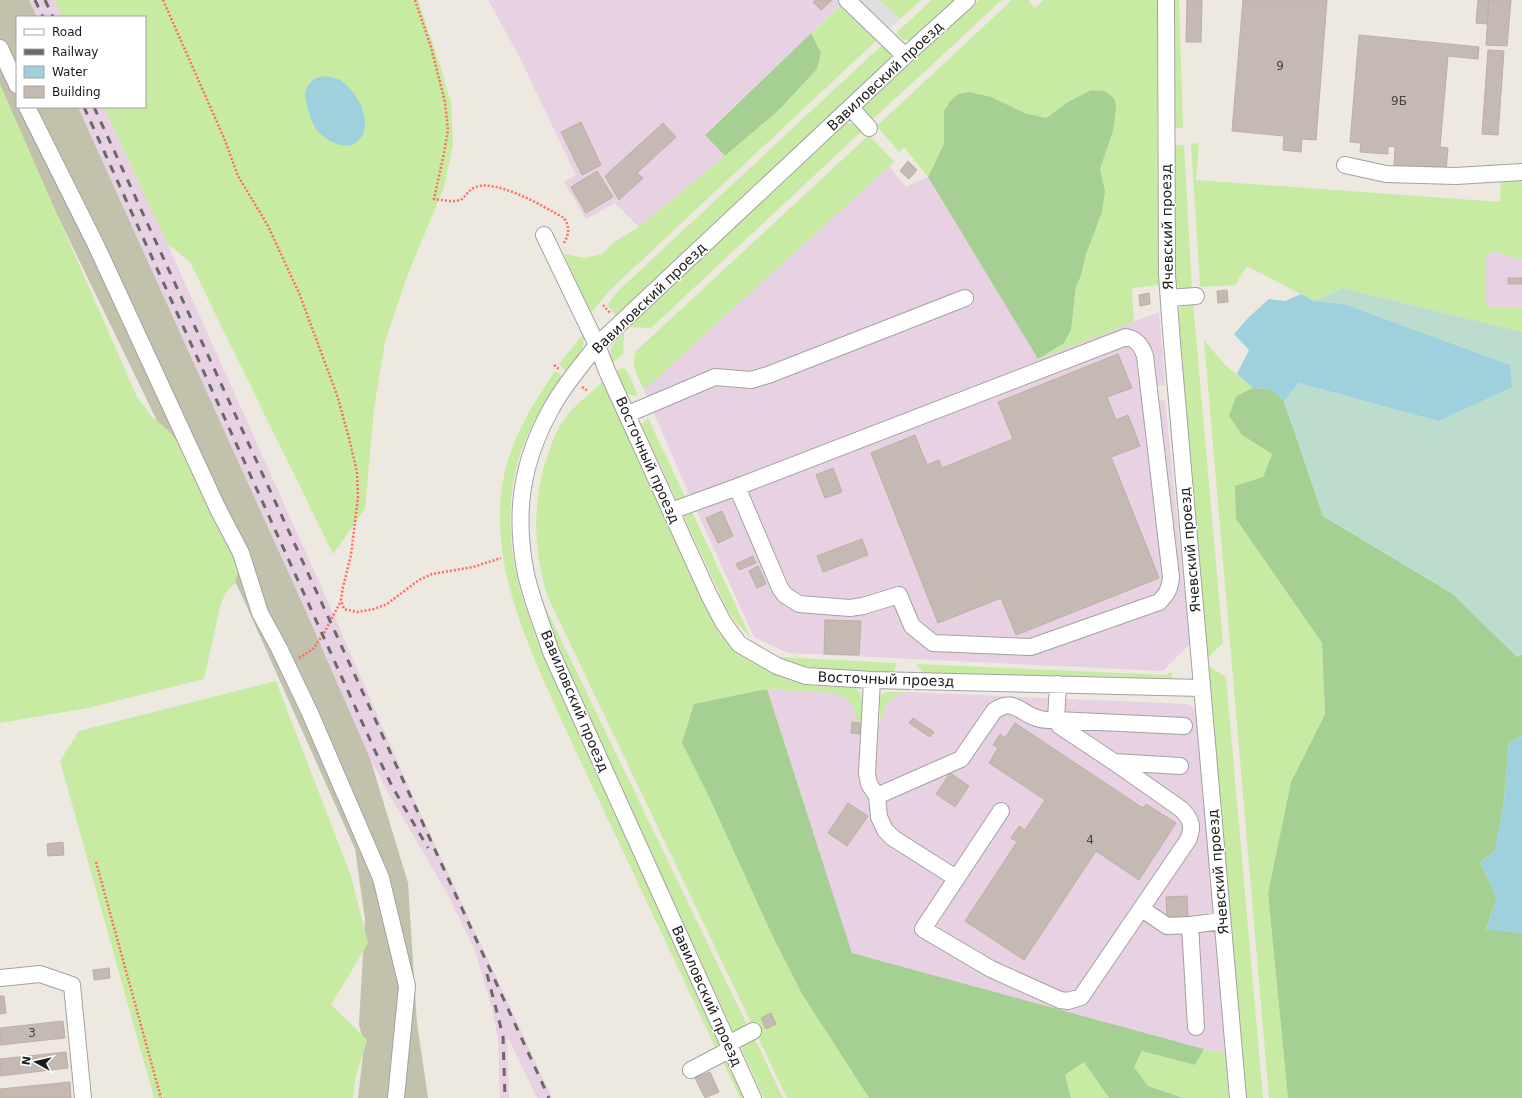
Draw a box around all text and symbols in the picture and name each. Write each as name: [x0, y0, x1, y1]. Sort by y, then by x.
legend: [16, 16, 146, 108]
street label: Вавиловский проезд: [824, 18, 946, 134]
text: Road: [52, 25, 82, 39]
text: Railway: [52, 45, 98, 59]
house number: 9: [1276, 59, 1284, 73]
text: Water: [52, 65, 88, 79]
text: Building: [52, 85, 101, 99]
house number: 9Б: [1391, 94, 1407, 108]
street label: Ячевский проезд: [1158, 164, 1176, 290]
street label: Вавиловский проезд: [589, 239, 709, 357]
street label: Восточный проезд: [613, 394, 683, 526]
street label: Ячевский проезд: [1177, 487, 1203, 613]
street label: Вавиловский проезд: [538, 628, 612, 774]
street label: Восточный проезд: [817, 669, 955, 689]
street label: Ячевский проезд: [1205, 809, 1231, 935]
house number: 4: [1086, 833, 1094, 847]
street label: Вавиловский проезд: [669, 923, 745, 1069]
house number: 3: [28, 1026, 36, 1040]
north arrow: [16, 1042, 56, 1082]
text: N: [20, 1055, 34, 1066]

